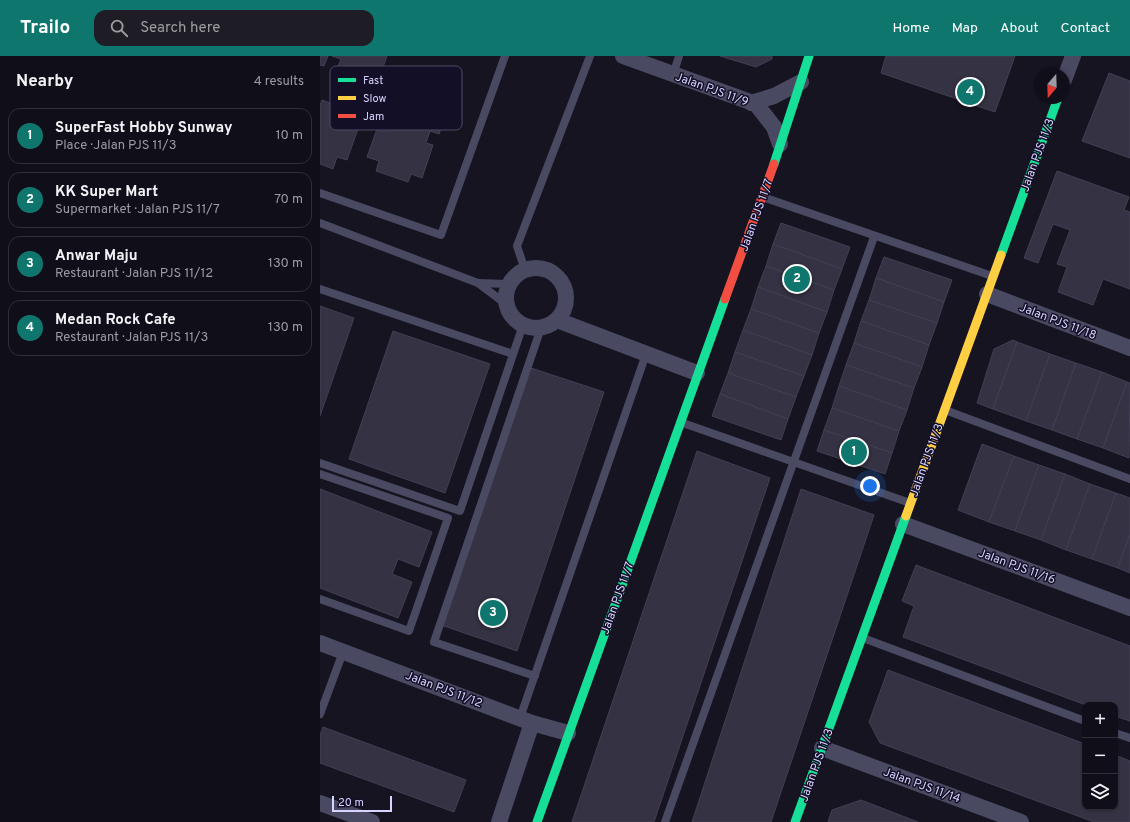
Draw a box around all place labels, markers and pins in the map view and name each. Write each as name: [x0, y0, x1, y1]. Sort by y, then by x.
pin: 4: [957, 77, 983, 107]
pin: 2: [784, 264, 810, 294]
pin: 1: [841, 437, 867, 467]
pin: 3: [480, 598, 506, 628]

